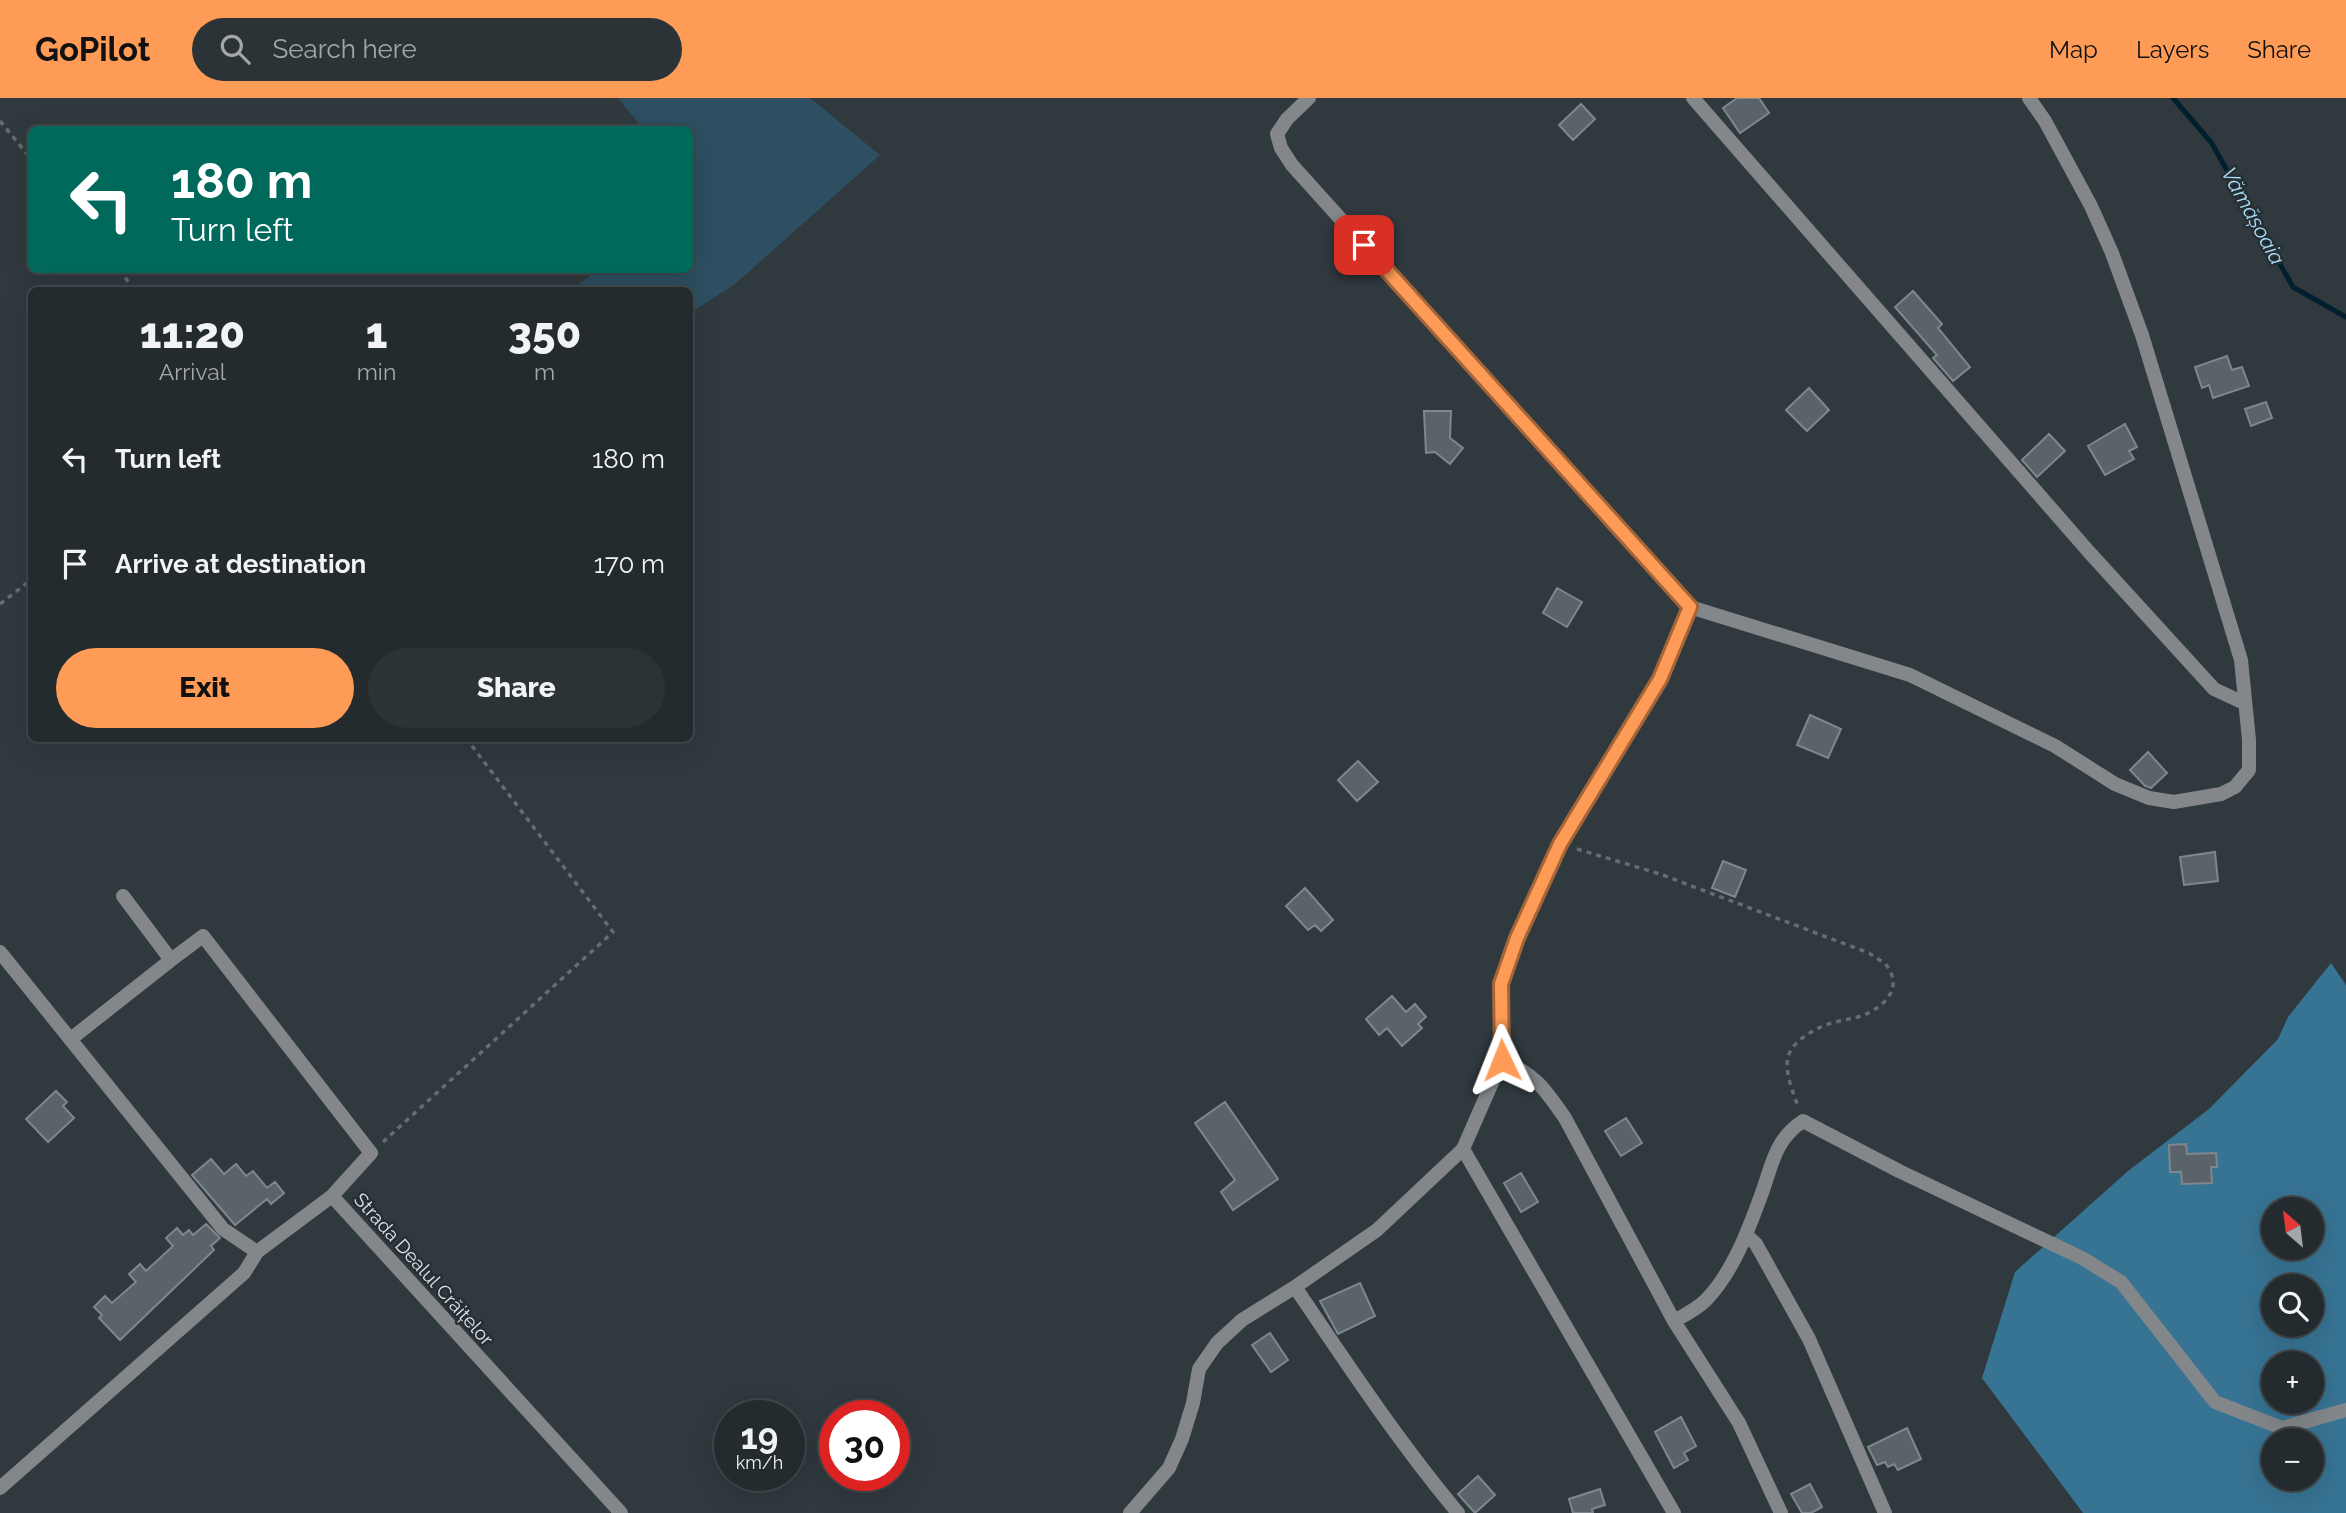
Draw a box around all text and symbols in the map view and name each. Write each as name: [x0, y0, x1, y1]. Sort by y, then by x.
search box: [192, 18, 682, 81]
text: GoPilot: [35, 30, 150, 69]
icon: search: [216, 30, 254, 68]
text: Search here: [272, 34, 417, 64]
text: Map: [2049, 35, 2098, 64]
text: Layers: [2136, 35, 2209, 64]
text: Share: [2247, 35, 2311, 64]
text: 180 m: [171, 152, 312, 209]
icon: left: [56, 154, 147, 245]
water label: Vămășoaia: [2216, 163, 2290, 269]
text: Turn left: [171, 211, 293, 248]
pin: [1334, 215, 1394, 275]
icon: arrive: [1345, 226, 1383, 264]
text: 11:20: [140, 309, 245, 358]
text: 1: [366, 309, 387, 358]
text: 350: [508, 309, 581, 358]
text: Arrival: [159, 358, 226, 385]
text: min: [357, 358, 396, 385]
text: m: [534, 358, 555, 385]
icon: left: [56, 440, 94, 478]
text: Turn left: [115, 444, 221, 474]
text: 180 m: [592, 444, 665, 474]
icon: arrive: [56, 545, 94, 583]
text: Arrive at destination: [115, 549, 366, 579]
text: 170 m: [594, 549, 665, 579]
button: Exit: [56, 648, 354, 728]
button: Share: [368, 648, 665, 728]
position arrow: [1465, 1023, 1539, 1097]
street label: Strada Dealul Crăițelor: [350, 1188, 498, 1350]
north arrow: [2261, 1197, 2324, 1260]
map controls: [2261, 1197, 2324, 1491]
button: search: [2261, 1274, 2324, 1337]
button: +: [2261, 1351, 2324, 1414]
speed limit sign: 30: [819, 1400, 910, 1491]
text: 19: [741, 1416, 778, 1457]
button: −: [2261, 1428, 2324, 1491]
text: km/h: [736, 1452, 783, 1473]

